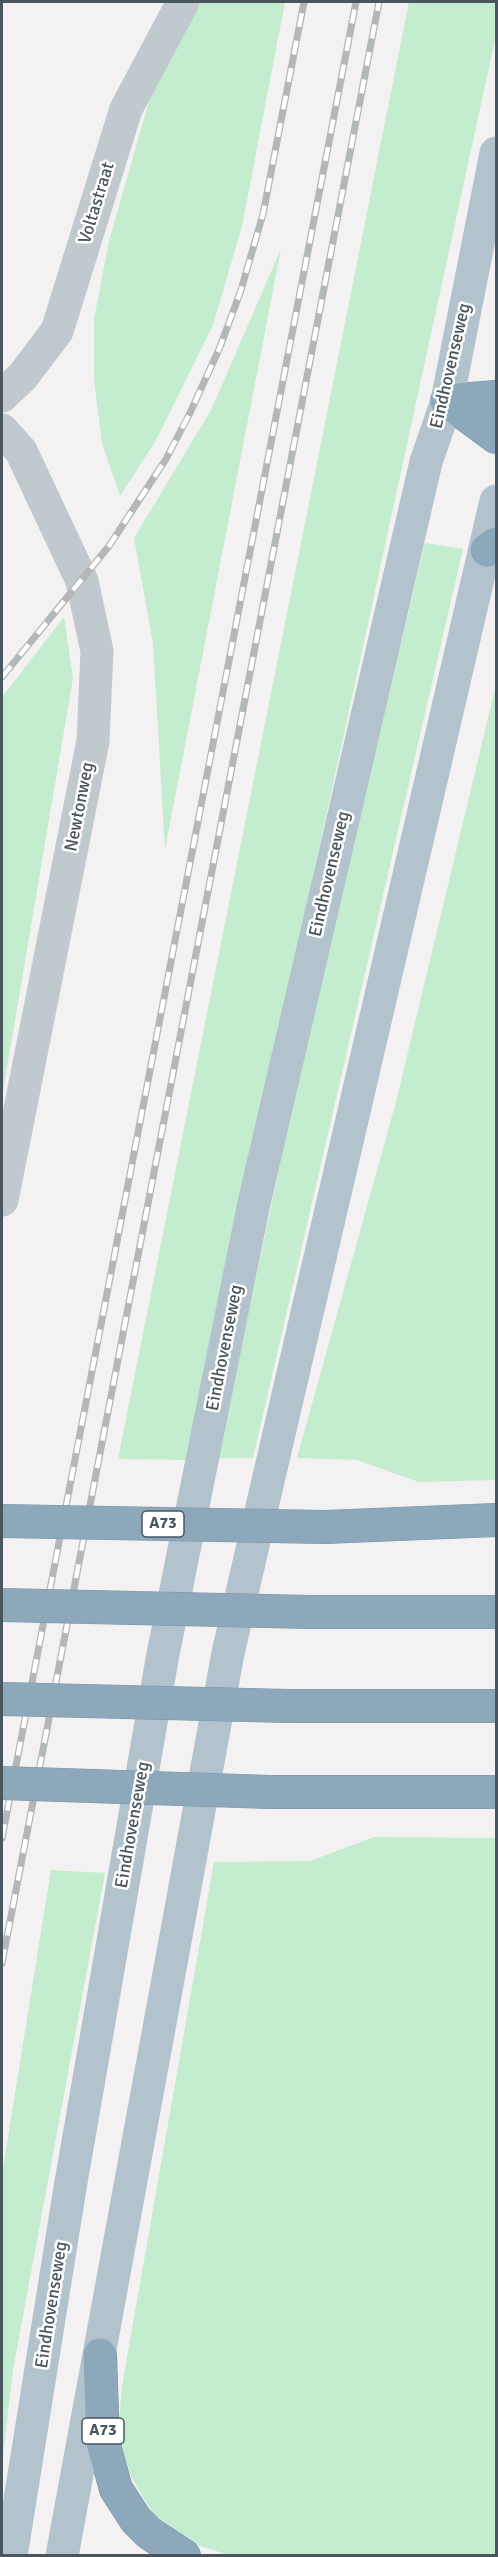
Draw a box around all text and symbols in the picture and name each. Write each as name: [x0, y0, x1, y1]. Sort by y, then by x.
street label: Voltastraat: [74, 160, 120, 246]
street label: Eindhovenseweg: [426, 301, 476, 431]
street label: Newtonweg: [61, 760, 99, 854]
street label: Eindhovenseweg: [305, 809, 355, 939]
street label: Eindhovenseweg: [202, 1283, 248, 1413]
road number: A73: [142, 1511, 184, 1537]
street label: Eindhovenseweg: [111, 1760, 155, 1890]
street label: Eindhovenseweg: [31, 2240, 73, 2370]
road number: A73: [82, 2418, 124, 2444]

